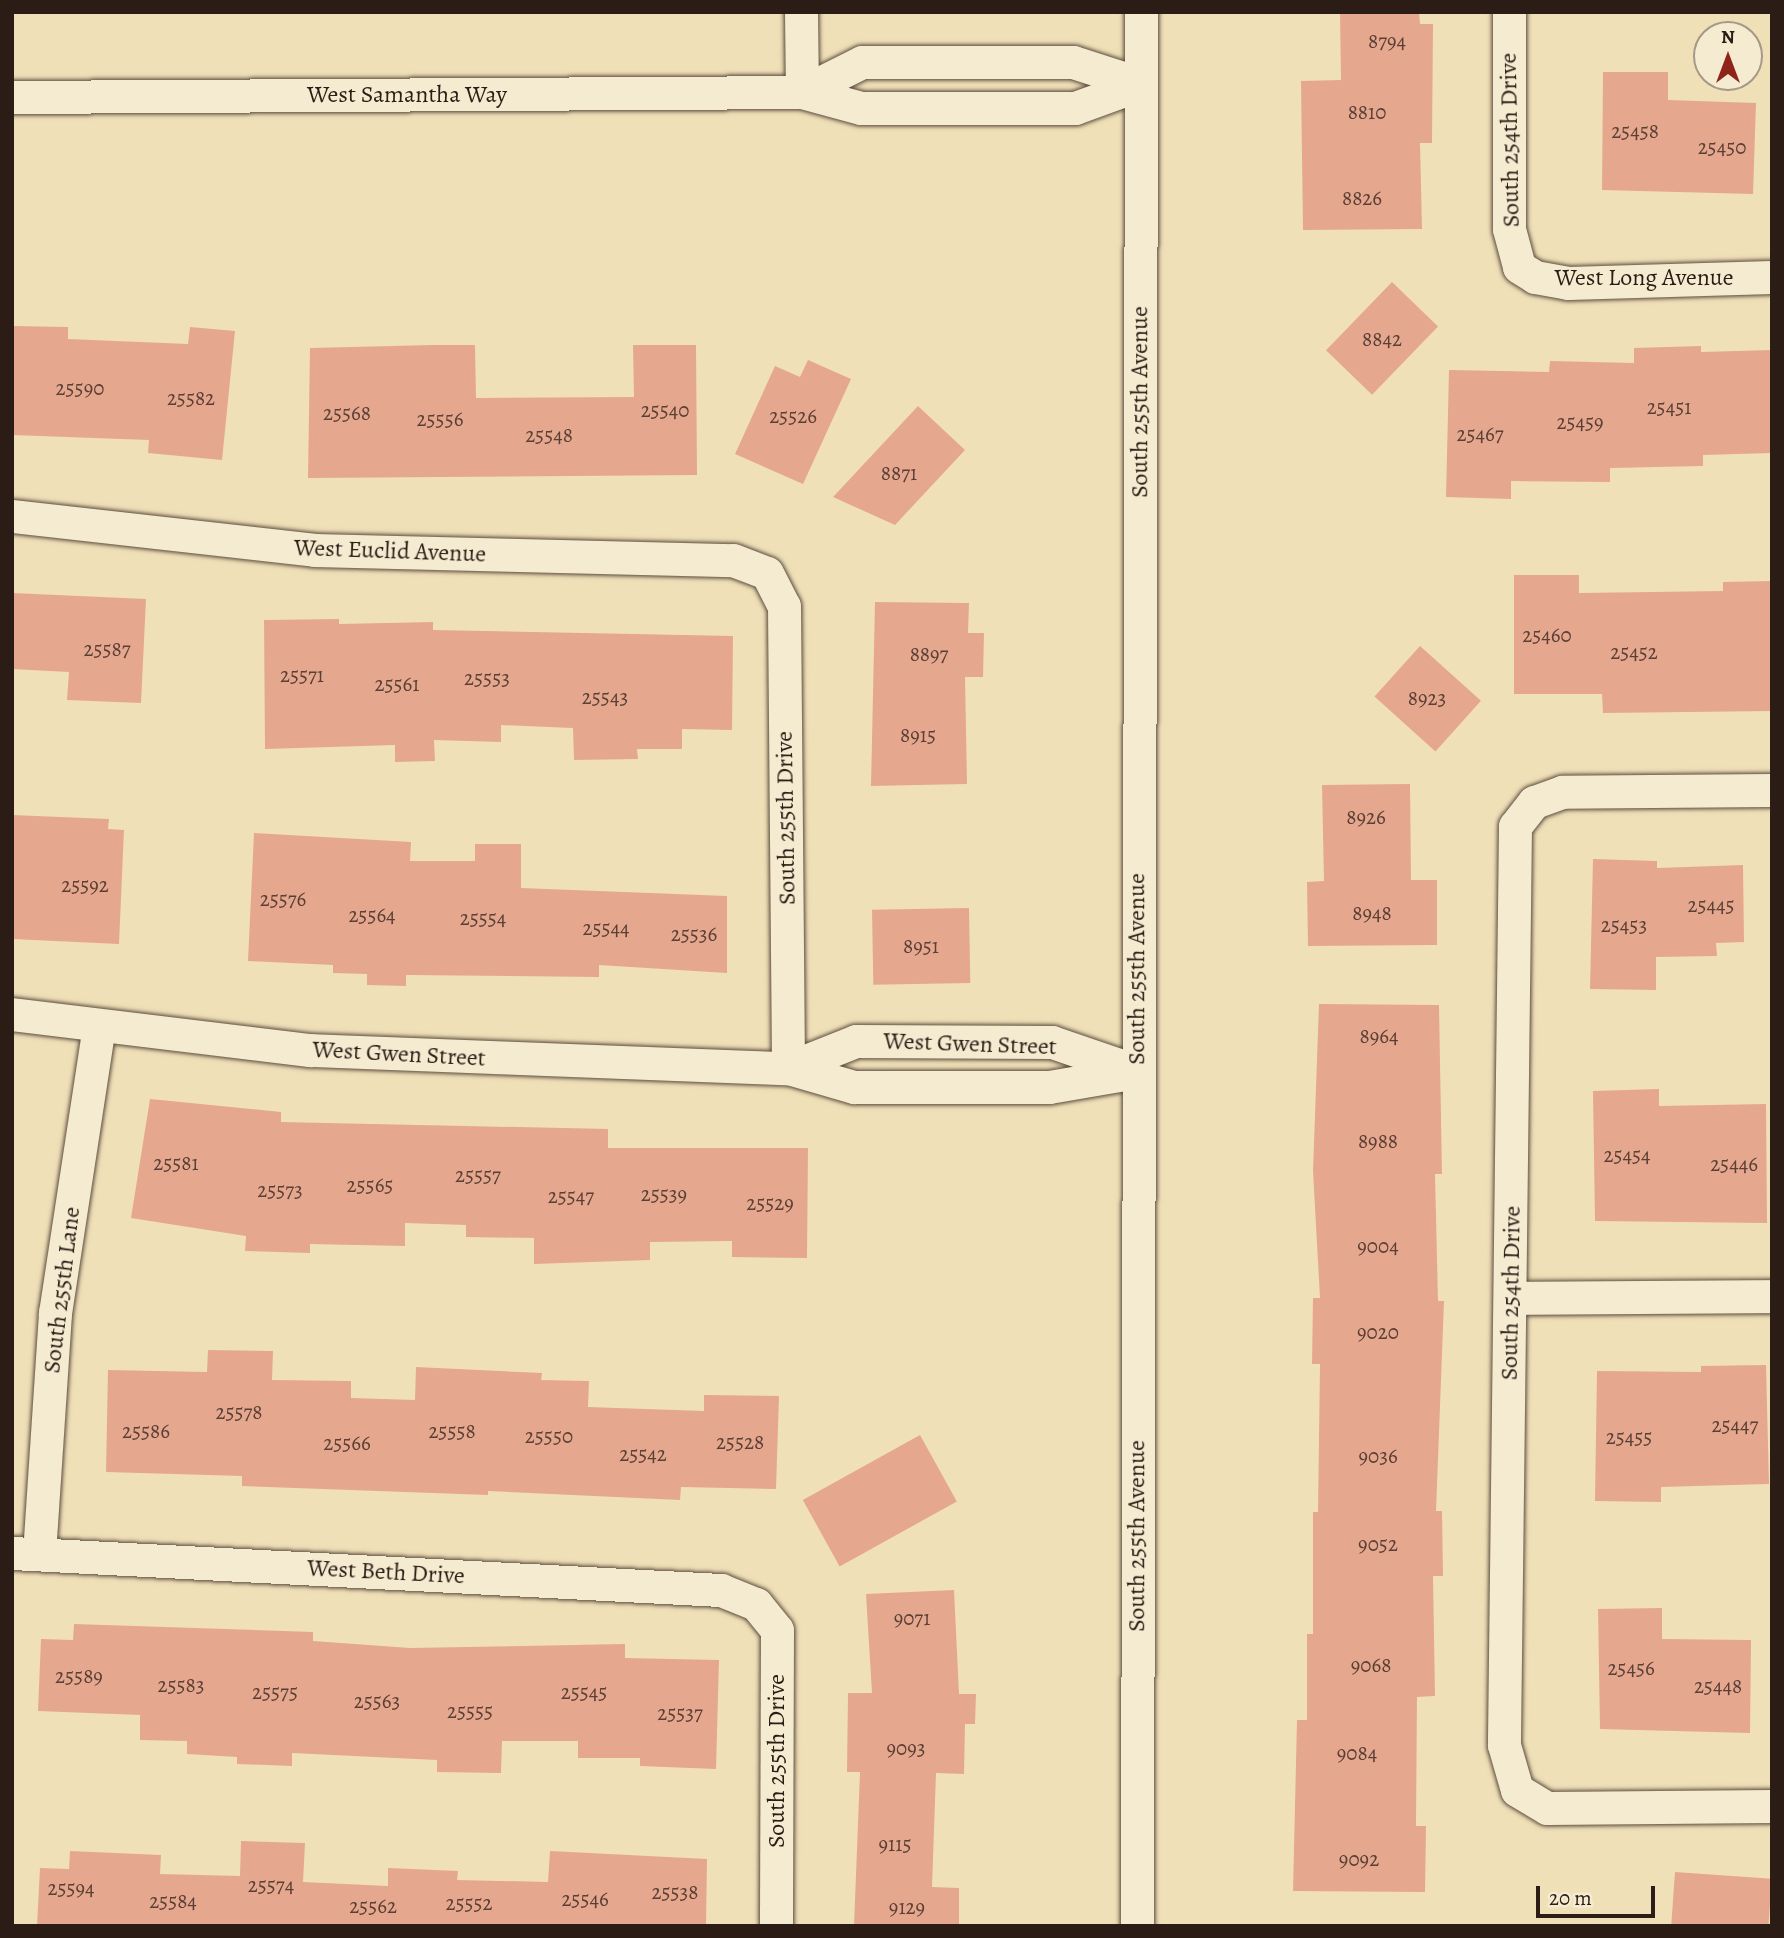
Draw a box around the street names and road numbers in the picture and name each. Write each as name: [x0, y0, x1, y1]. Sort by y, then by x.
street label: South 254th Drive: [1494, 52, 1526, 228]
street label: West Samantha Way: [307, 81, 507, 109]
street label: West Long Avenue: [1554, 264, 1734, 292]
street label: South 255th Avenue: [1126, 306, 1154, 498]
street label: West Euclid Avenue: [293, 533, 487, 569]
street label: South 255th Drive: [770, 731, 802, 905]
street label: South 255th Avenue: [1123, 873, 1151, 1065]
street label: West Gwen Street: [883, 1027, 1057, 1061]
street label: West Gwen Street: [312, 1035, 486, 1073]
street label: South 255th Lane: [38, 1205, 86, 1375]
street label: South 254th Drive: [1495, 1205, 1527, 1381]
street label: South 255th Avenue: [1123, 1440, 1151, 1632]
street label: West Beth Drive: [306, 1553, 466, 1591]
street label: South 255th Drive: [763, 1674, 791, 1848]

